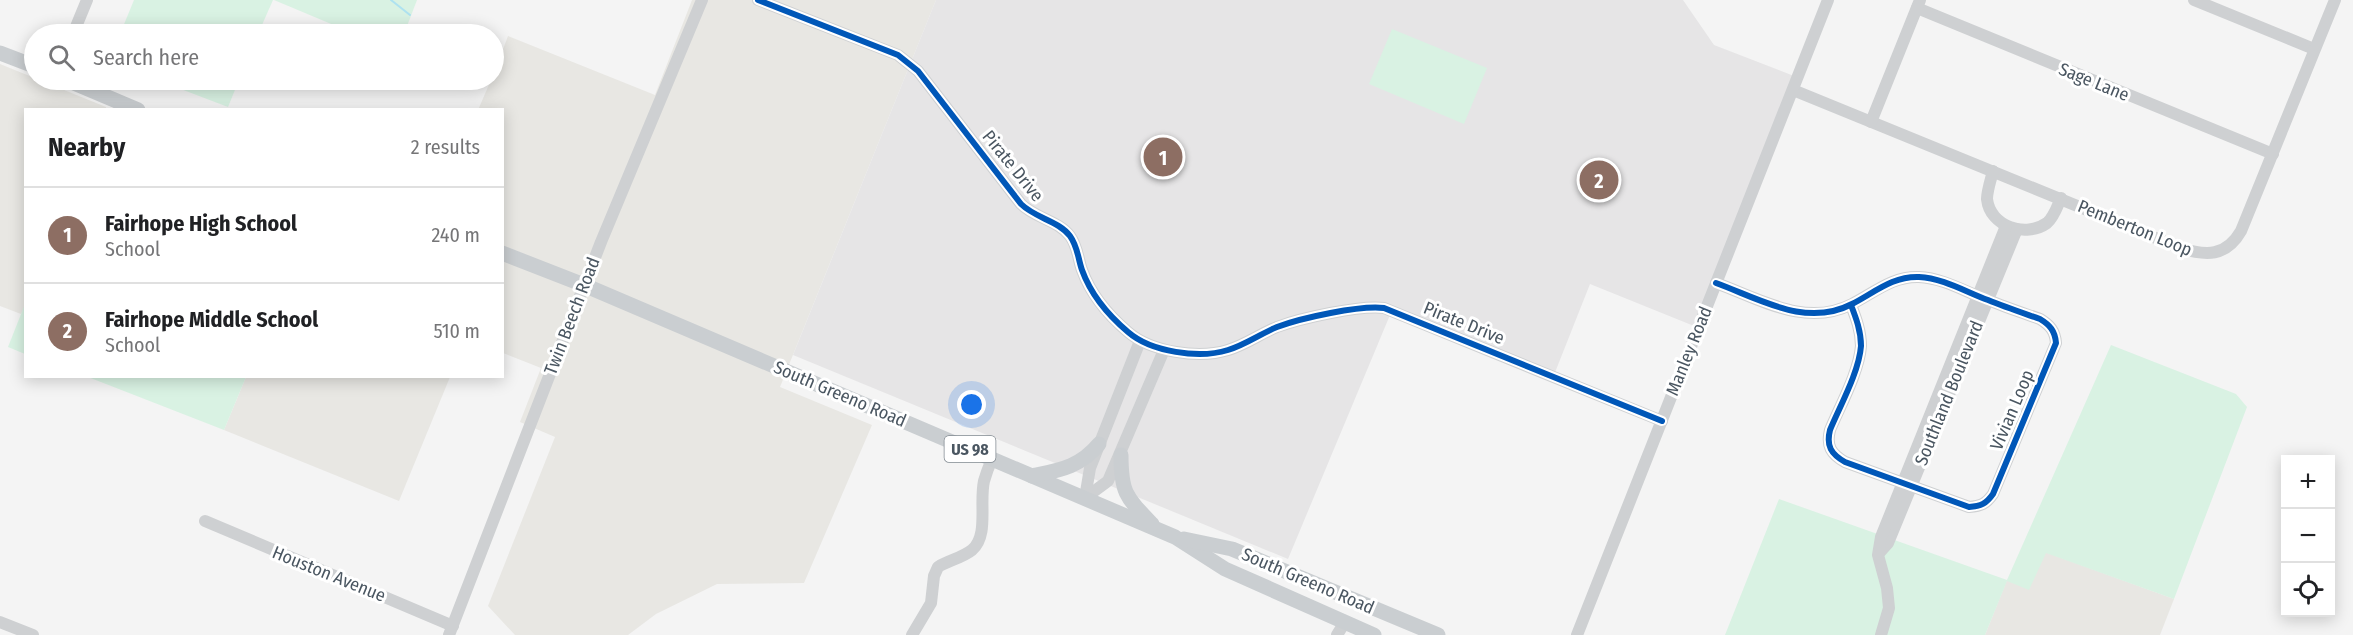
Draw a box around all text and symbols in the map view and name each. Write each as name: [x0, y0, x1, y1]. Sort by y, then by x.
search box: [24, 24, 504, 90]
icon: search: [45, 41, 78, 74]
text: Search here: [93, 44, 199, 71]
street label: Sage Lane: [2056, 58, 2132, 106]
street label: Pirate Drive: [978, 126, 1048, 206]
text: Nearby: [48, 132, 125, 163]
pin: 1: [1144, 134, 1182, 180]
text: 2 results: [411, 135, 480, 159]
pin: 2: [1580, 158, 1618, 202]
street label: Pemberton Loop: [2075, 195, 2195, 261]
text: Fairhope High School: [105, 210, 297, 237]
text: 1: [63, 223, 72, 247]
text: 240 m: [431, 223, 480, 247]
text: School: [105, 237, 160, 261]
street label: Twin Beech Road: [539, 254, 605, 378]
street label: Pirate Drive: [1420, 297, 1508, 349]
street label: Manley Road: [1661, 303, 1717, 399]
text: Fairhope Middle School: [105, 306, 318, 333]
street label: Southland Boulevard: [1910, 317, 1988, 469]
text: 2: [63, 319, 72, 343]
text: 510 m: [434, 319, 480, 343]
text: School: [105, 333, 160, 357]
street label: South Greeno Road: [770, 356, 910, 432]
street label: Vivian Loop: [1985, 367, 2039, 453]
your location: [957, 390, 986, 419]
road number: US 98: [944, 436, 996, 462]
map controls: [2281, 455, 2335, 617]
button: +: [2281, 455, 2335, 509]
button: −: [2281, 509, 2335, 563]
street label: Houston Avenue: [269, 541, 389, 607]
street label: South Greeno Road: [1238, 543, 1378, 619]
button: locate: [2281, 563, 2335, 617]

